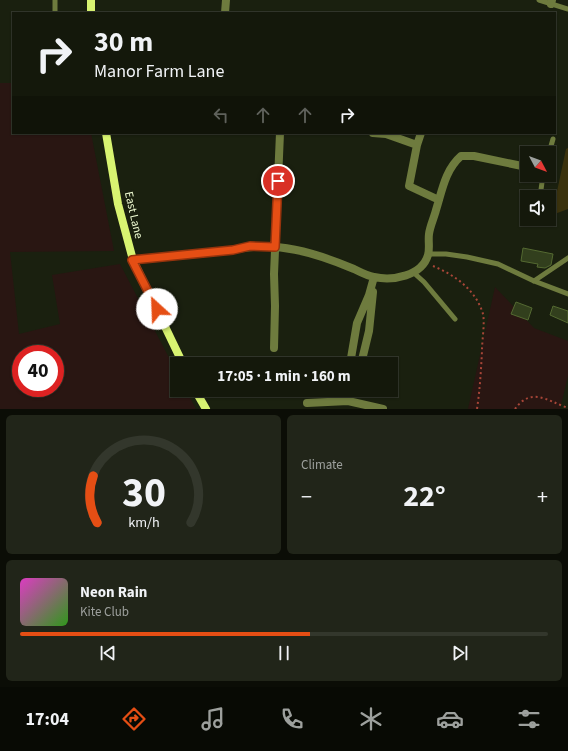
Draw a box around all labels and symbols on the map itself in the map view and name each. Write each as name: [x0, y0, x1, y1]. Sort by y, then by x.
north arrow: [520, 146, 556, 182]
pin: [261, 164, 295, 198]
street label: East Lane: [120, 190, 147, 240]
position arrow: [136, 288, 178, 330]
speed limit sign: 40: [12, 345, 64, 397]

